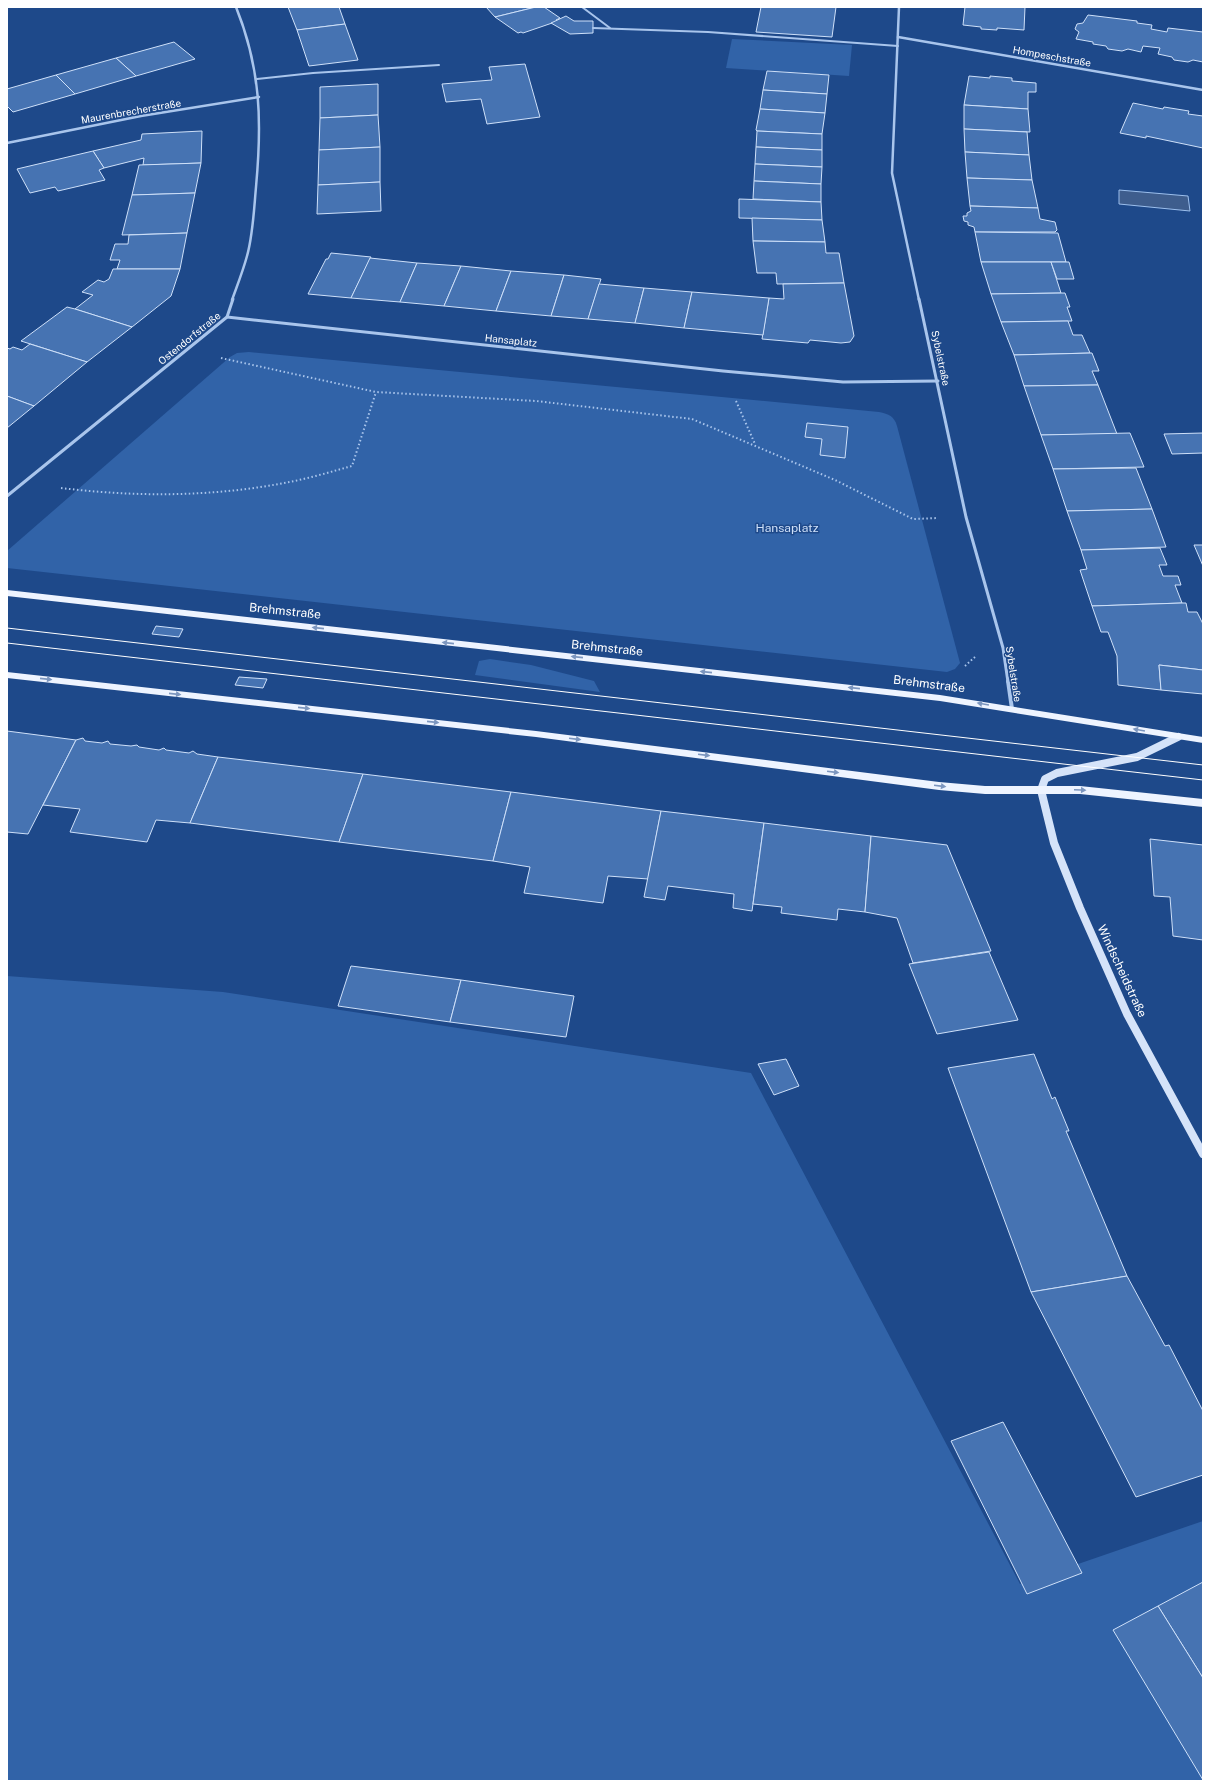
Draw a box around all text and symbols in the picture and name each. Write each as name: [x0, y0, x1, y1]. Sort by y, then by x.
street label: Hompeschstraße: [1012, 43, 1092, 69]
street label: Maurenbrecherstraße: [80, 96, 182, 126]
street label: Ostendorfstraße: [155, 309, 223, 367]
street label: Sybelstraße: [929, 329, 953, 387]
street label: Hansaplatz: [484, 331, 538, 349]
park label: Hansaplatz: [756, 521, 819, 535]
street label: Brehmstraße: [248, 600, 322, 622]
one-way arrow: [312, 625, 325, 631]
street label: Brehmstraße: [570, 637, 644, 659]
one-way arrow: [442, 640, 454, 646]
street label: Sybelstraße: [1004, 645, 1024, 703]
one-way arrow: [571, 654, 583, 660]
one-way arrow: [700, 668, 712, 675]
street label: Brehmstraße: [892, 673, 966, 695]
one-way arrow: [40, 676, 52, 682]
one-way arrow: [848, 685, 860, 691]
one-way arrow: [169, 690, 181, 697]
one-way arrow: [977, 701, 989, 707]
one-way arrow: [298, 705, 310, 711]
one-way arrow: [427, 719, 439, 726]
one-way arrow: [1133, 726, 1145, 732]
one-way arrow: [569, 736, 581, 742]
one-way arrow: [698, 752, 710, 758]
one-way arrow: [827, 769, 839, 775]
one-way arrow: [934, 782, 946, 789]
one-way arrow: [1074, 787, 1087, 793]
street label: Windscheidstraße: [1094, 922, 1150, 1020]

